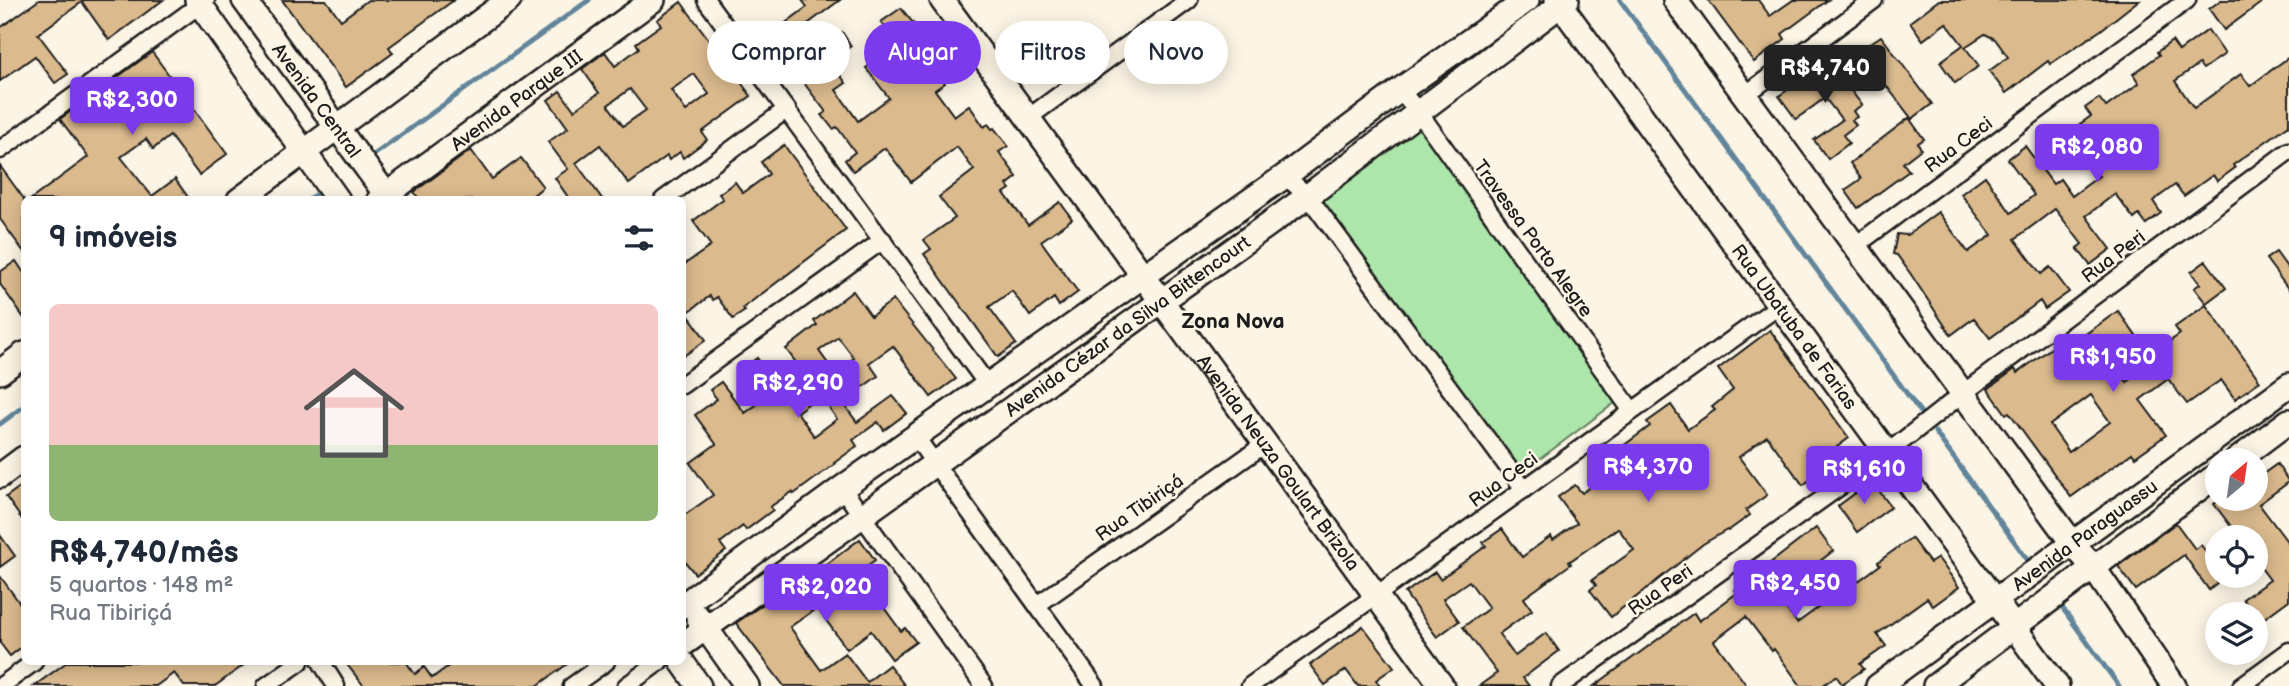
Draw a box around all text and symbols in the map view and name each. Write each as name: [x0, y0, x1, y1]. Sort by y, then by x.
chip: Comprar: [707, 21, 850, 84]
chip: Alugar: [864, 21, 981, 84]
chip: Filtros: [995, 21, 1110, 84]
chip: Novo: [1124, 21, 1228, 84]
street label: Avenida Central: [266, 39, 365, 163]
street label: Avenida Parque III: [447, 45, 588, 157]
pin: R$4,740: [1760, 46, 1890, 105]
text: R$4,740: [1780, 54, 1870, 82]
pin: R$2,300: [67, 78, 197, 137]
text: R$2,300: [86, 86, 178, 114]
street label: Rua Ceci: [1920, 112, 1997, 178]
pin: R$2,080: [2032, 124, 2162, 184]
text: R$2,080: [2051, 133, 2143, 161]
street label: Travessa Porto Alegre: [1468, 156, 1597, 322]
icon: filters: [620, 219, 658, 257]
text: 9 imóveis: [49, 220, 177, 256]
street label: Rua Peri: [2078, 226, 2150, 289]
street label: Avenida Cézar da Silva Bittencourt: [1001, 231, 1255, 422]
street label: Rua Ubatuba de Farias: [1726, 240, 1862, 414]
district label: Zona Nova: [1182, 309, 1284, 334]
pin: R$1,950: [2048, 334, 2178, 394]
text: R$1,950: [2070, 343, 2156, 371]
icon: home: [291, 350, 417, 476]
street label: Avenida Neuza Goulart Brizola: [1191, 351, 1364, 576]
pin: R$2,290: [733, 360, 863, 420]
text: R$2,290: [752, 369, 844, 397]
pin: R$4,370: [1583, 444, 1713, 504]
pin: R$1,610: [1799, 447, 1929, 506]
street label: Rua Ceci: [1465, 448, 1543, 513]
north arrow: [2205, 448, 2268, 511]
map controls: [2205, 448, 2268, 665]
text: R$4,370: [1603, 453, 1693, 481]
text: R$1,610: [1822, 455, 1906, 483]
street label: Rua Tibiriçá: [1092, 470, 1188, 547]
street label: Avenida Paraguassu: [2008, 475, 2163, 597]
button: locate: [2205, 525, 2268, 588]
text: R$4,740/mês: [49, 535, 239, 571]
street label: Rua Peri: [1624, 560, 1698, 621]
pin: R$2,450: [1730, 560, 1860, 620]
pin: R$2,020: [761, 564, 891, 624]
text: R$2,450: [1750, 569, 1840, 597]
text: 5 quartos · 148 m²: [49, 571, 234, 599]
text: R$2,020: [780, 573, 872, 601]
text: Rua Tibiriçá: [49, 599, 172, 627]
button: layers: [2205, 602, 2268, 665]

